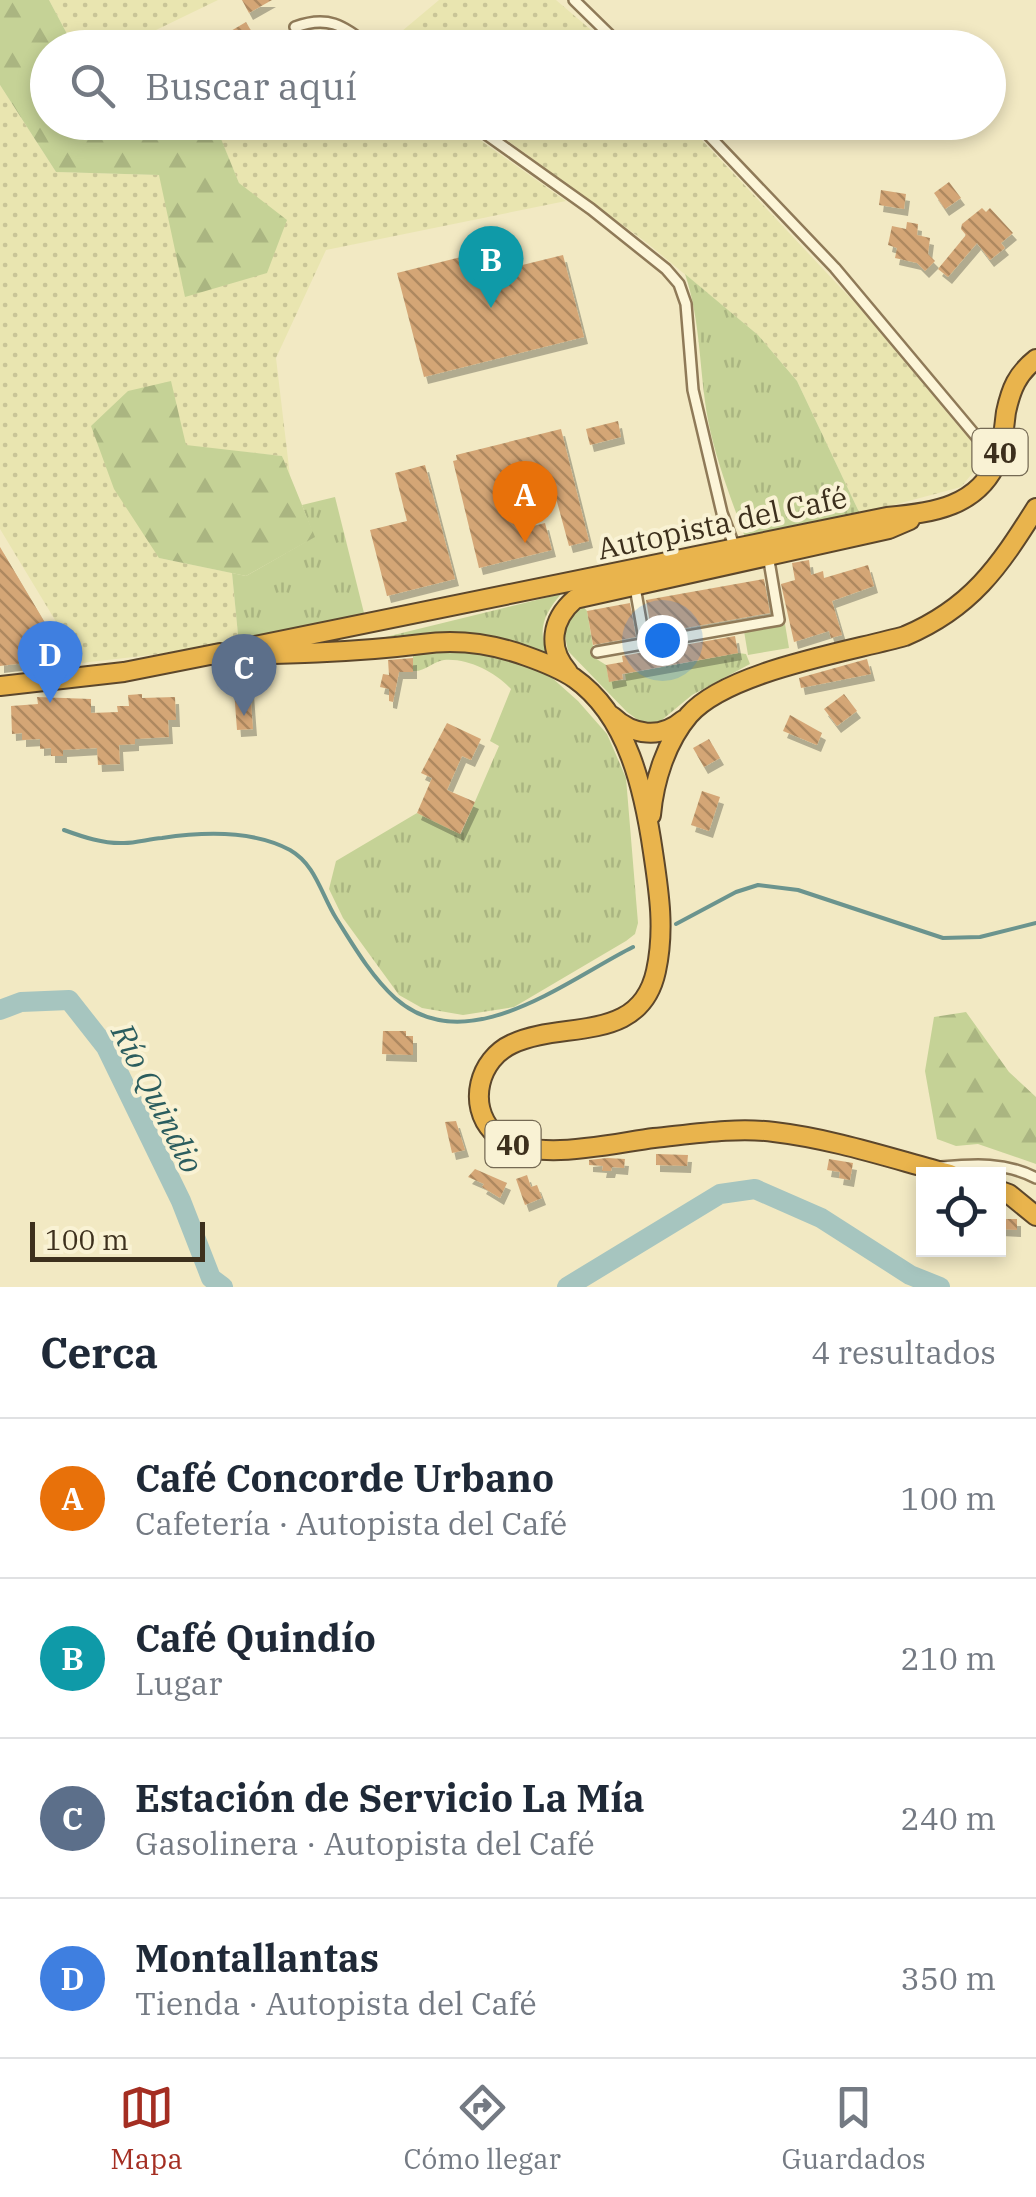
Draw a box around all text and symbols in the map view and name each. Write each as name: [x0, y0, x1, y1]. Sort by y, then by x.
search box: [30, 30, 1006, 140]
icon: search: [65, 58, 120, 113]
text: Buscar aquí: [145, 61, 357, 110]
pin: B: [458, 226, 524, 308]
road number: 40: [972, 429, 1028, 475]
pin: A: [492, 460, 558, 543]
street label: Autopista del Café: [594, 477, 850, 567]
your location: [637, 615, 688, 666]
pin: D: [18, 620, 82, 703]
pin: C: [212, 634, 276, 716]
water label: Río Quindio: [102, 1015, 214, 1180]
road number: 40: [486, 1121, 540, 1167]
map controls: [916, 1167, 1006, 1257]
button: locate: [916, 1167, 1006, 1257]
scale bar: [30, 1217, 205, 1262]
text: 100 m: [45, 1221, 129, 1258]
text: Cerca: [40, 1325, 158, 1380]
text: 4 resultados: [811, 1331, 996, 1373]
text: Café Concorde Urbano: [135, 1453, 554, 1502]
text: A: [61, 1477, 84, 1519]
text: 100 m: [900, 1477, 996, 1519]
text: Cafetería · Autopista del Café: [135, 1502, 567, 1544]
text: Café Quindío: [135, 1613, 376, 1662]
text: B: [61, 1637, 84, 1679]
text: 210 m: [900, 1637, 996, 1679]
text: Lugar: [135, 1662, 222, 1704]
text: Estación de Servicio La Mía: [135, 1773, 645, 1822]
text: C: [62, 1797, 83, 1839]
text: 240 m: [900, 1797, 996, 1839]
text: Gasolinera · Autopista del Café: [135, 1822, 595, 1864]
text: Montallantas: [135, 1933, 379, 1982]
text: D: [60, 1957, 85, 1999]
text: 350 m: [900, 1957, 996, 1999]
text: Tienda · Autopista del Café: [135, 1982, 537, 2024]
tab: Mapa: [110, 2080, 183, 2177]
tab: Cómo llegar: [404, 2080, 561, 2177]
tab: Guardados: [782, 2080, 926, 2177]

